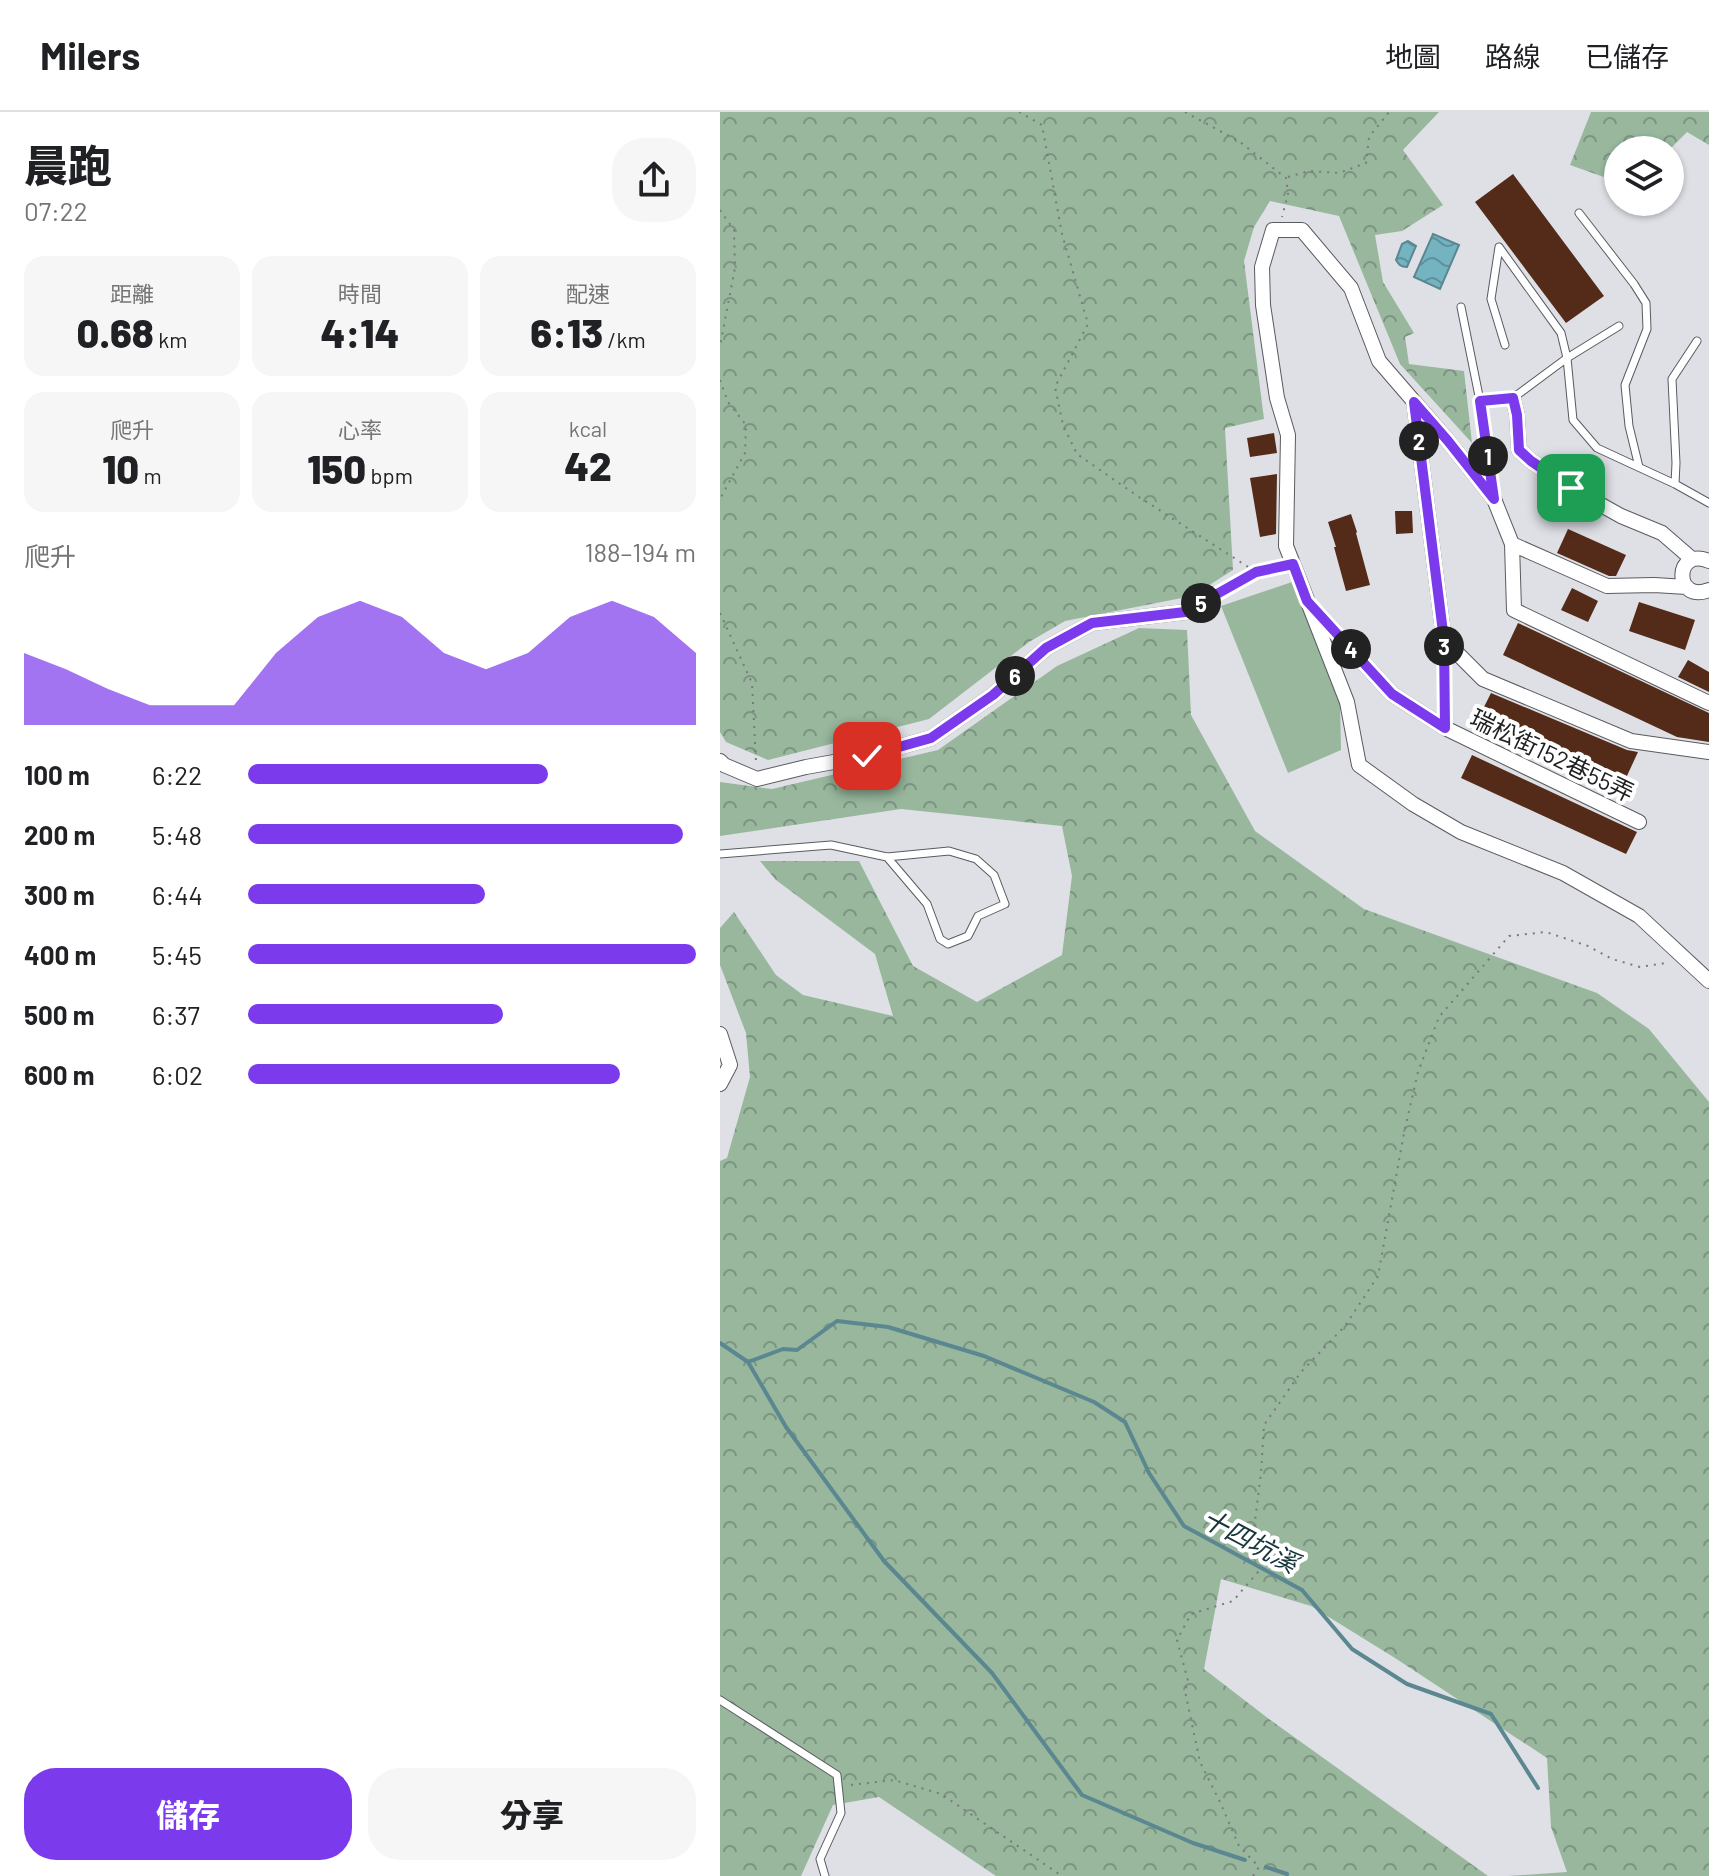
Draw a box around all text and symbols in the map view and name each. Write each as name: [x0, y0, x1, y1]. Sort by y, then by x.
text: Milers: [40, 32, 140, 78]
text: 地圖: [1385, 39, 1441, 73]
text: 路線: [1485, 39, 1541, 73]
text: 已儲存: [1585, 39, 1669, 73]
map controls: [1604, 136, 1684, 216]
button: layers: [1604, 136, 1684, 216]
text: 晨跑: [24, 138, 112, 191]
button: share: [612, 138, 696, 222]
text: 07:22: [24, 195, 88, 226]
text: 距離: [110, 280, 154, 306]
text: 時間: [338, 280, 382, 306]
text: 配速: [566, 280, 610, 306]
text: 0.68: [77, 308, 154, 356]
text: 4:14: [320, 308, 400, 356]
text: 6:13: [530, 308, 603, 356]
text: km: [154, 326, 187, 352]
text: /km: [603, 326, 646, 352]
text: kcal: [569, 415, 607, 441]
text: 爬升: [110, 416, 154, 442]
text: 心率: [338, 416, 382, 442]
pin: 2: [1399, 421, 1439, 461]
text: 2: [1413, 428, 1425, 454]
pin: 1: [1468, 436, 1508, 476]
text: 42: [564, 441, 612, 489]
text: 1: [1484, 443, 1492, 469]
text: 10: [102, 444, 139, 492]
text: 150: [307, 444, 366, 492]
pin: [1537, 454, 1605, 522]
text: m: [139, 462, 162, 488]
text: bpm: [366, 462, 413, 488]
icon: arrive: [1549, 466, 1593, 510]
text: 188–194 m: [584, 536, 696, 567]
text: 爬升: [24, 540, 76, 571]
pin: 5: [1181, 583, 1221, 623]
text: 5: [1195, 590, 1207, 616]
pin: 3: [1424, 626, 1464, 666]
pin: 4: [1331, 629, 1371, 669]
text: 3: [1438, 633, 1450, 659]
text: 4: [1344, 636, 1358, 662]
pin: 6: [995, 656, 1035, 696]
text: 6: [1009, 663, 1021, 689]
street label: 瑞松街152巷55弄: [1466, 703, 1639, 807]
pin: [833, 722, 901, 790]
icon: check: [845, 734, 889, 778]
text: 100 m: [24, 759, 90, 790]
text: 6:22: [152, 759, 202, 790]
text: 200 m: [24, 819, 95, 850]
text: 5:48: [152, 819, 202, 850]
text: 300 m: [24, 879, 95, 910]
text: 6:44: [152, 879, 203, 910]
text: 400 m: [24, 939, 96, 970]
text: 5:45: [152, 939, 202, 970]
text: 500 m: [24, 999, 95, 1030]
text: 6:37: [152, 999, 200, 1030]
text: 600 m: [24, 1059, 95, 1090]
text: 6:02: [152, 1059, 203, 1090]
water label: 十四坑溪: [1198, 1502, 1307, 1580]
button: 儲存: [24, 1768, 352, 1860]
button: 分享: [368, 1768, 696, 1860]

